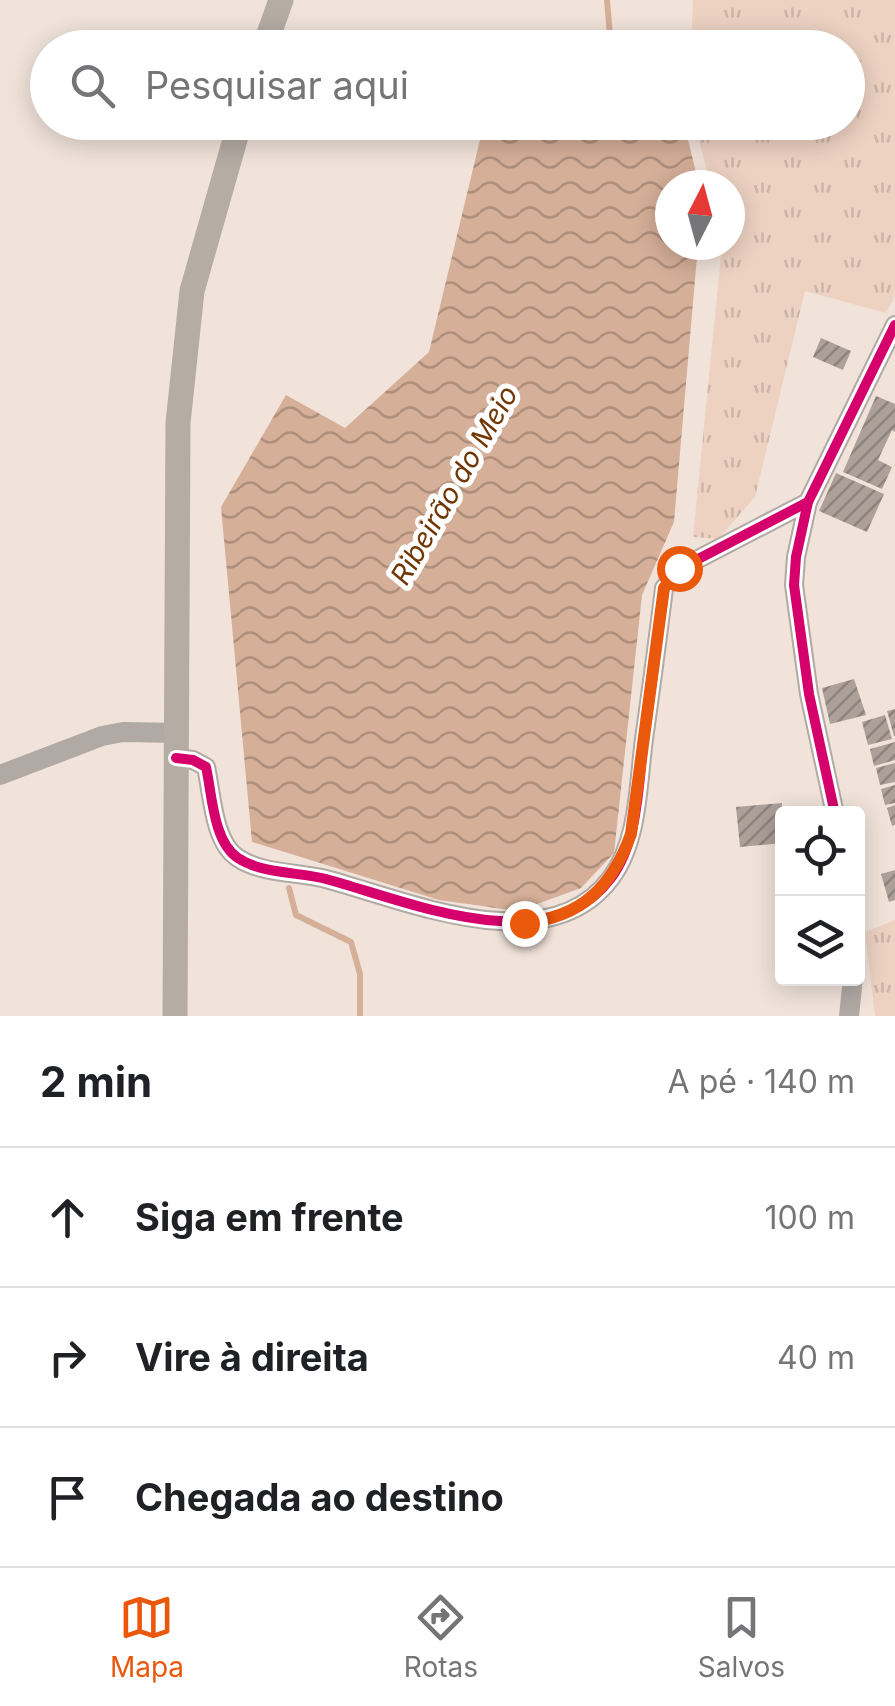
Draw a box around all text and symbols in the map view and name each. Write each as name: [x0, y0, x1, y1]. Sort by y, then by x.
search box: [30, 30, 865, 140]
icon: search: [65, 58, 120, 113]
text: Pesquisar aqui: [145, 62, 409, 108]
north arrow: [655, 170, 745, 260]
water label: Ribeirão do Meio: [383, 379, 525, 591]
route start: [657, 546, 703, 592]
map controls: [775, 806, 865, 986]
button: locate: [775, 806, 865, 896]
button: layers: [775, 896, 865, 986]
route end: [502, 901, 548, 947]
text: 2 min: [40, 1056, 152, 1107]
text: A pé · 140 m: [668, 1062, 855, 1101]
icon: ahead: [40, 1190, 95, 1245]
text: Siga em frente: [135, 1194, 404, 1240]
text: 100 m: [765, 1198, 855, 1237]
icon: right: [40, 1330, 95, 1385]
text: Vire à direita: [135, 1334, 369, 1380]
text: 40 m: [777, 1338, 855, 1377]
icon: arrive: [40, 1470, 95, 1525]
text: Chegada ao destino: [135, 1474, 504, 1520]
tab: Mapa: [110, 1590, 184, 1684]
tab: Rotas: [404, 1590, 478, 1684]
tab: Salvos: [698, 1590, 785, 1684]

